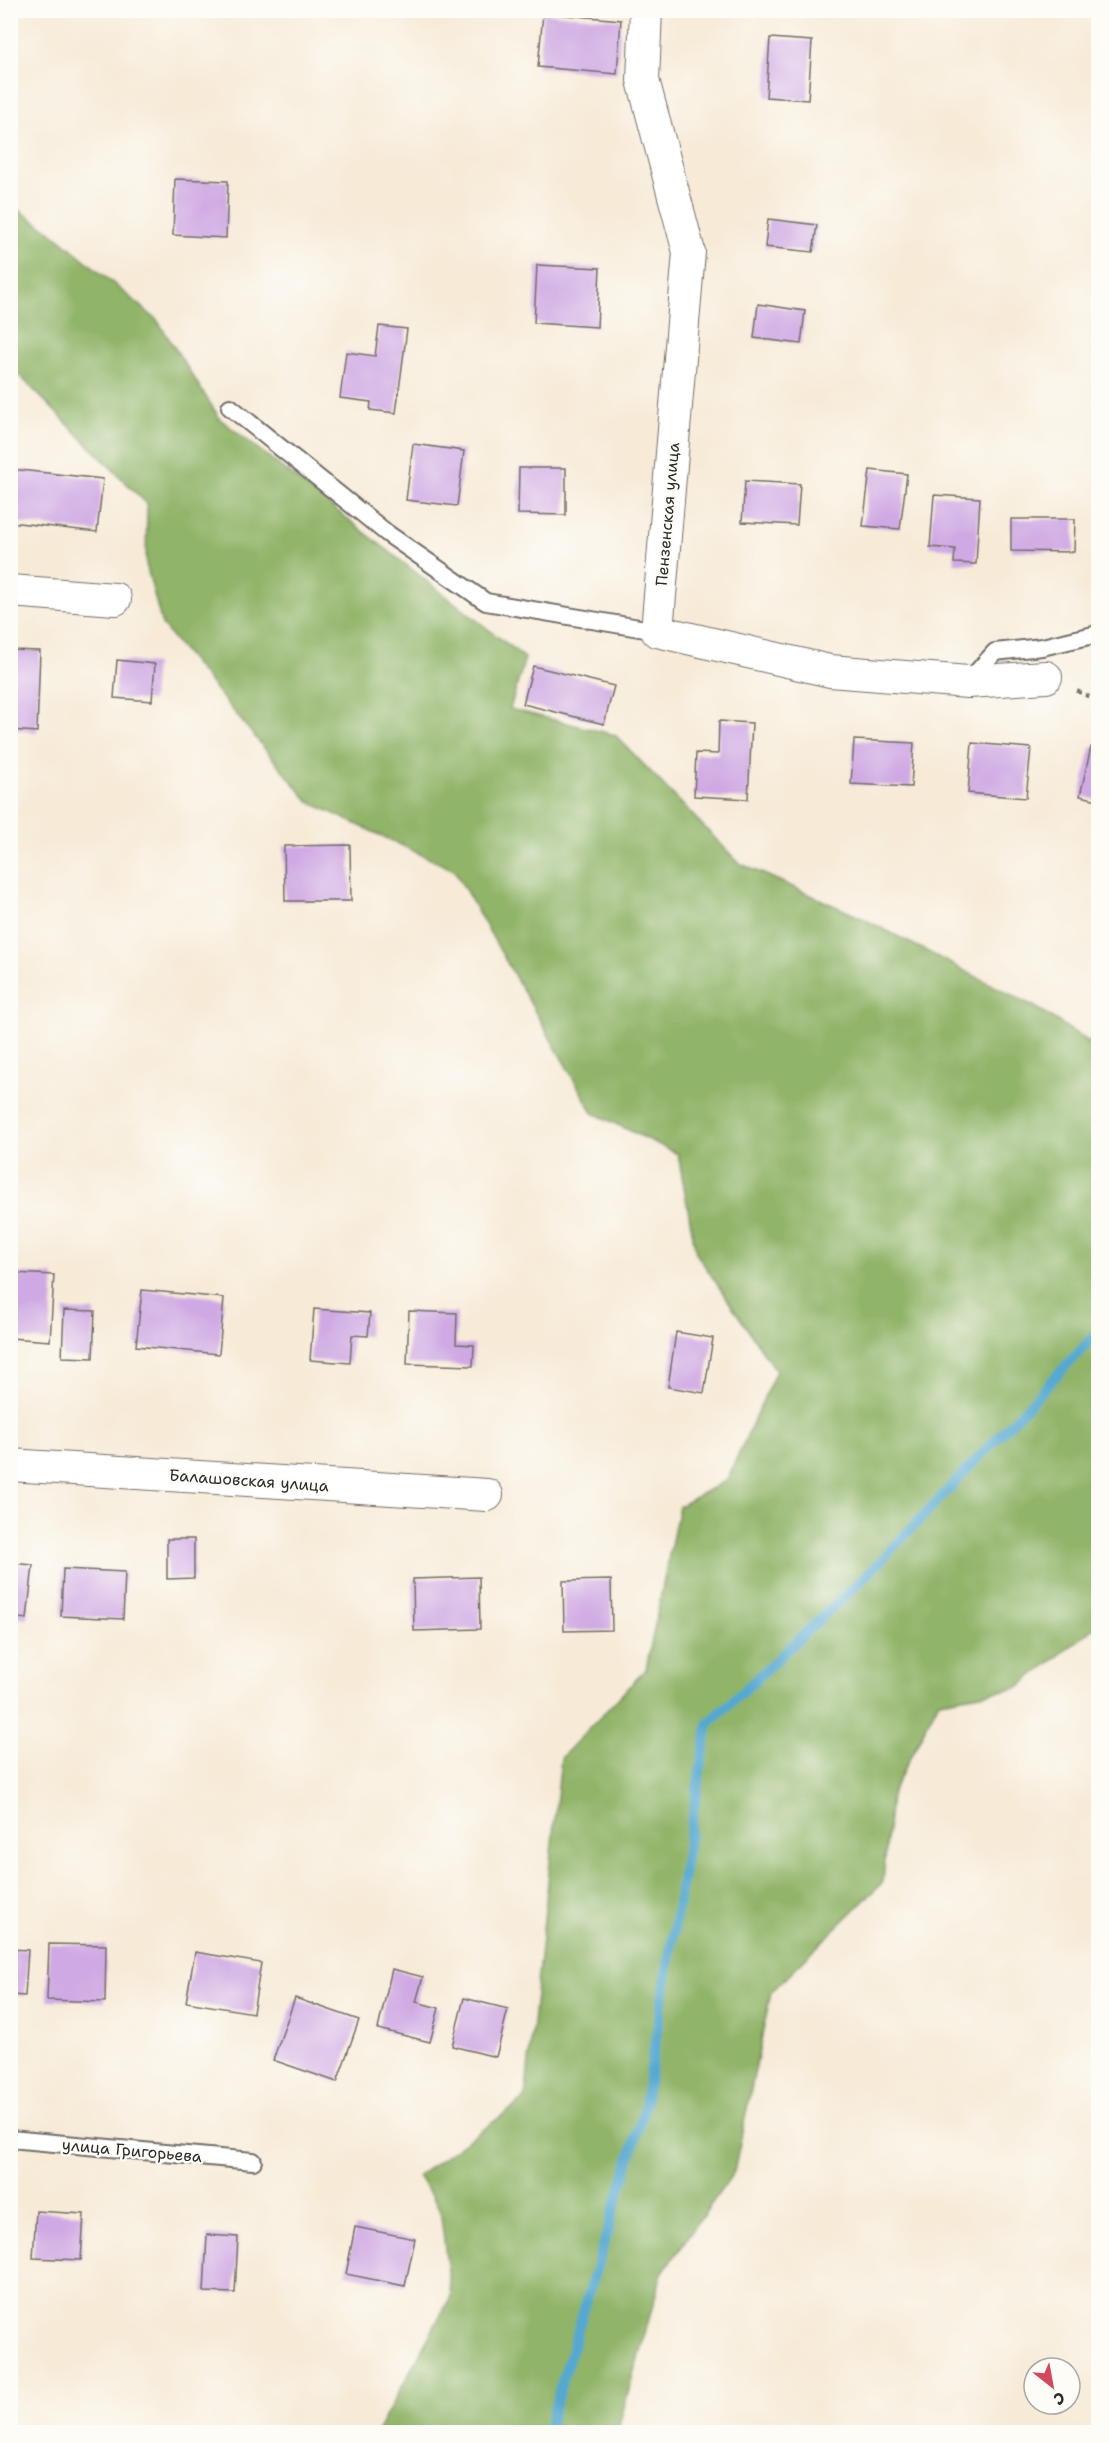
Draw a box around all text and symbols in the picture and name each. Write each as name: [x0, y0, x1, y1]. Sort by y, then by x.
street label: Пензенская улица: [651, 441, 684, 587]
street label: Балашовская улица: [168, 1464, 330, 1497]
street label: улица Григорьева: [61, 2134, 203, 2167]
north arrow: [1022, 2356, 1082, 2416]
text: С: [1050, 2387, 1069, 2410]

